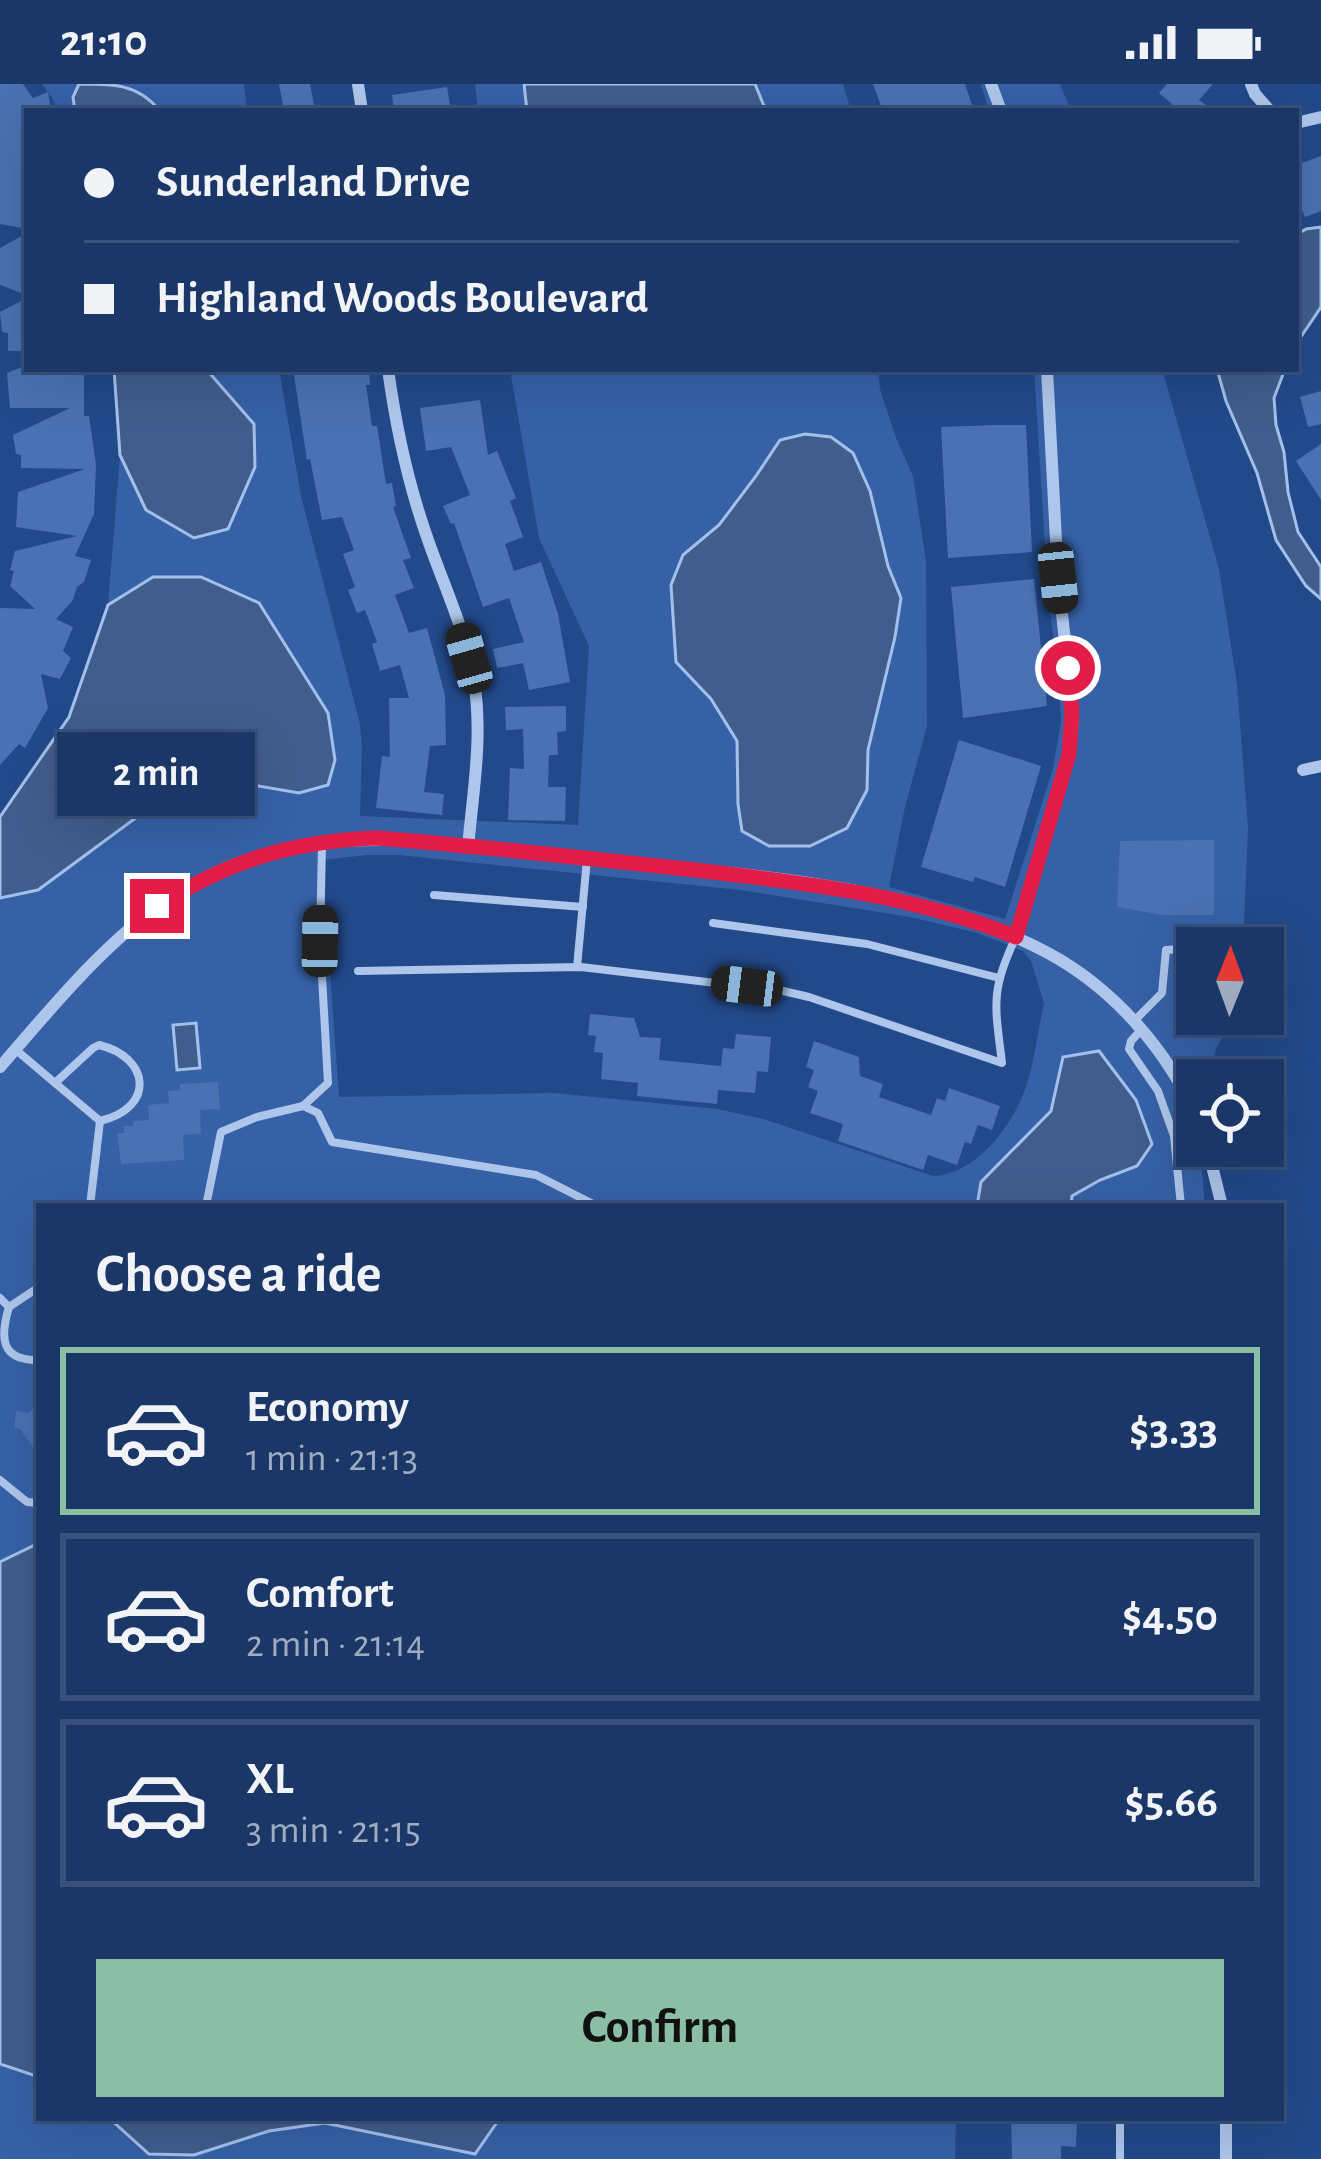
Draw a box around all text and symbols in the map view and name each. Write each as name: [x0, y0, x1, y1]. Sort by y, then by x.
text: 21:10: [60, 19, 147, 64]
text: Sunderland Drive: [156, 160, 471, 205]
text: Highland Woods Boulevard: [156, 276, 648, 321]
car: [1036, 540, 1080, 616]
car: [442, 618, 496, 698]
route start: [1041, 641, 1095, 695]
callout: 2 min: [58, 732, 256, 816]
text: 2 min: [113, 754, 199, 793]
route end: [130, 879, 184, 933]
car: [301, 905, 339, 977]
north arrow: [1176, 927, 1284, 1035]
map controls: [1176, 927, 1284, 1167]
car: [709, 964, 785, 1008]
button: locate: [1176, 1059, 1284, 1167]
text: Choose a ride: [96, 1248, 382, 1302]
icon: car: [102, 1377, 210, 1485]
text: Economy: [246, 1385, 409, 1430]
text: $3.33: [1129, 1408, 1218, 1453]
text: 1 min · 21:13: [246, 1439, 418, 1478]
icon: car: [102, 1563, 210, 1671]
text: Comfort: [246, 1571, 394, 1616]
text: $4.50: [1122, 1594, 1218, 1639]
text: 2 min · 21:14: [246, 1625, 425, 1664]
icon: car: [102, 1749, 210, 1857]
text: XL: [246, 1757, 294, 1802]
text: $5.66: [1125, 1780, 1218, 1825]
text: 3 min · 21:15: [246, 1811, 421, 1850]
button: Confirm: [96, 1959, 1224, 2097]

